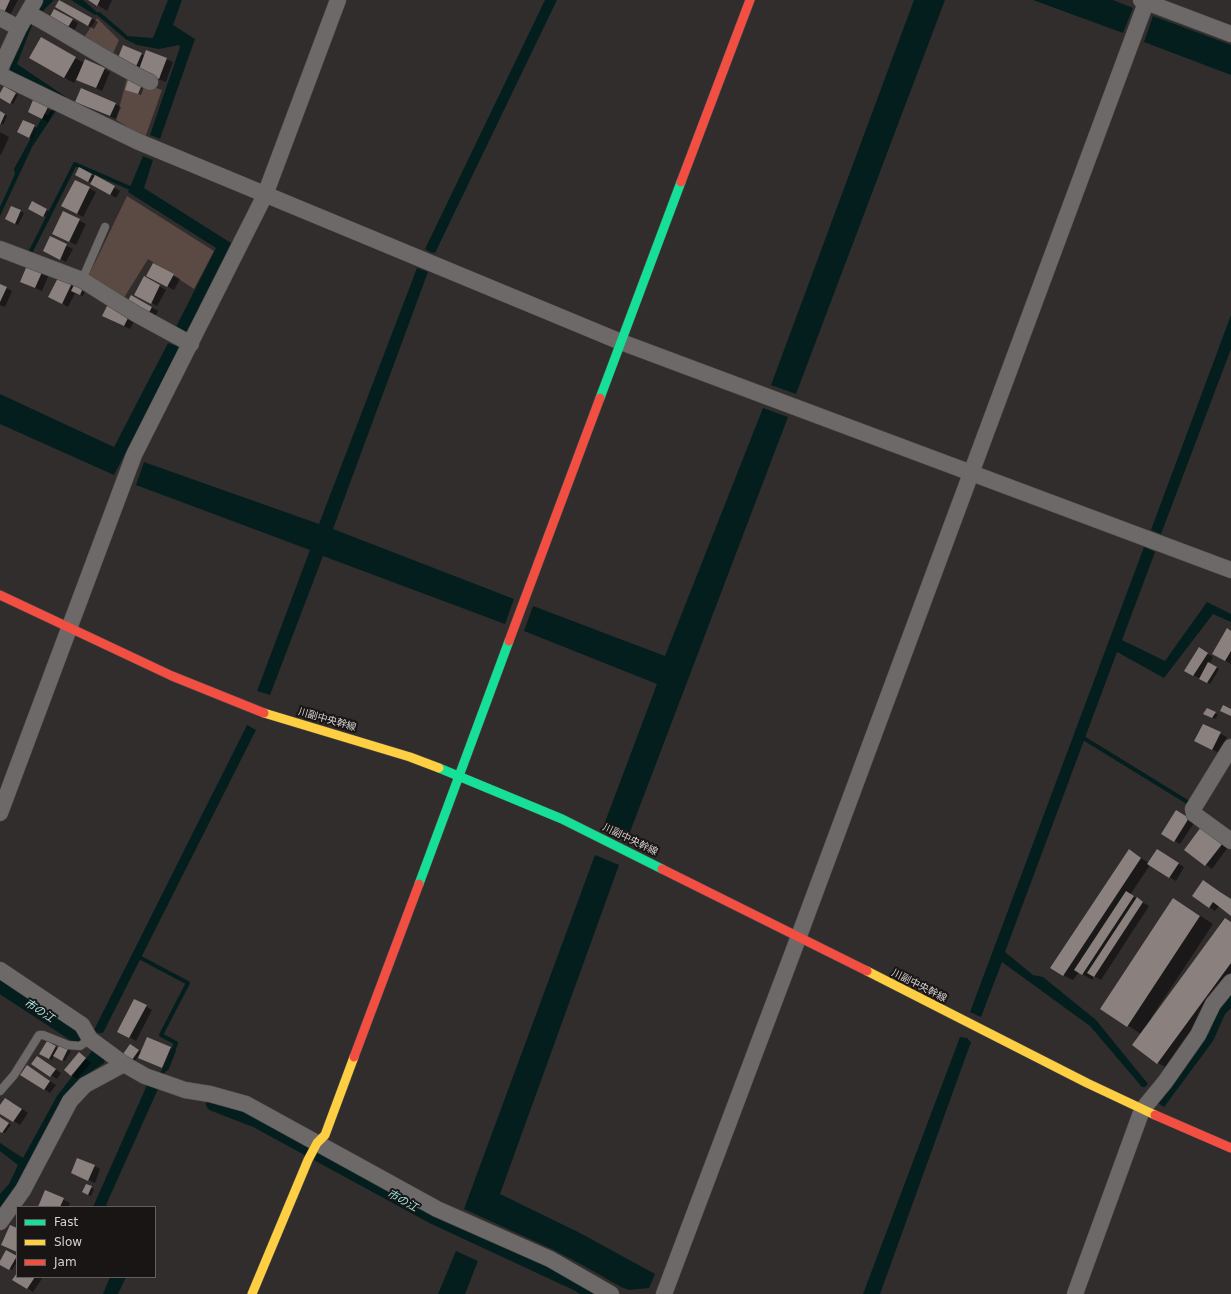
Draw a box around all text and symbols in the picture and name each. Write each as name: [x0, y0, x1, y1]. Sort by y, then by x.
street label: 川副中央幹線: [297, 706, 357, 734]
street label: 川副中央幹線: [600, 821, 660, 859]
street label: 川副中央幹線: [890, 967, 948, 1005]
water label: 市の江: [22, 996, 56, 1026]
water label: 市の江: [384, 1187, 420, 1215]
legend: [16, 1206, 156, 1278]
text: Fast: [54, 1215, 78, 1229]
text: Slow: [54, 1235, 82, 1249]
text: Jam: [54, 1255, 77, 1269]

